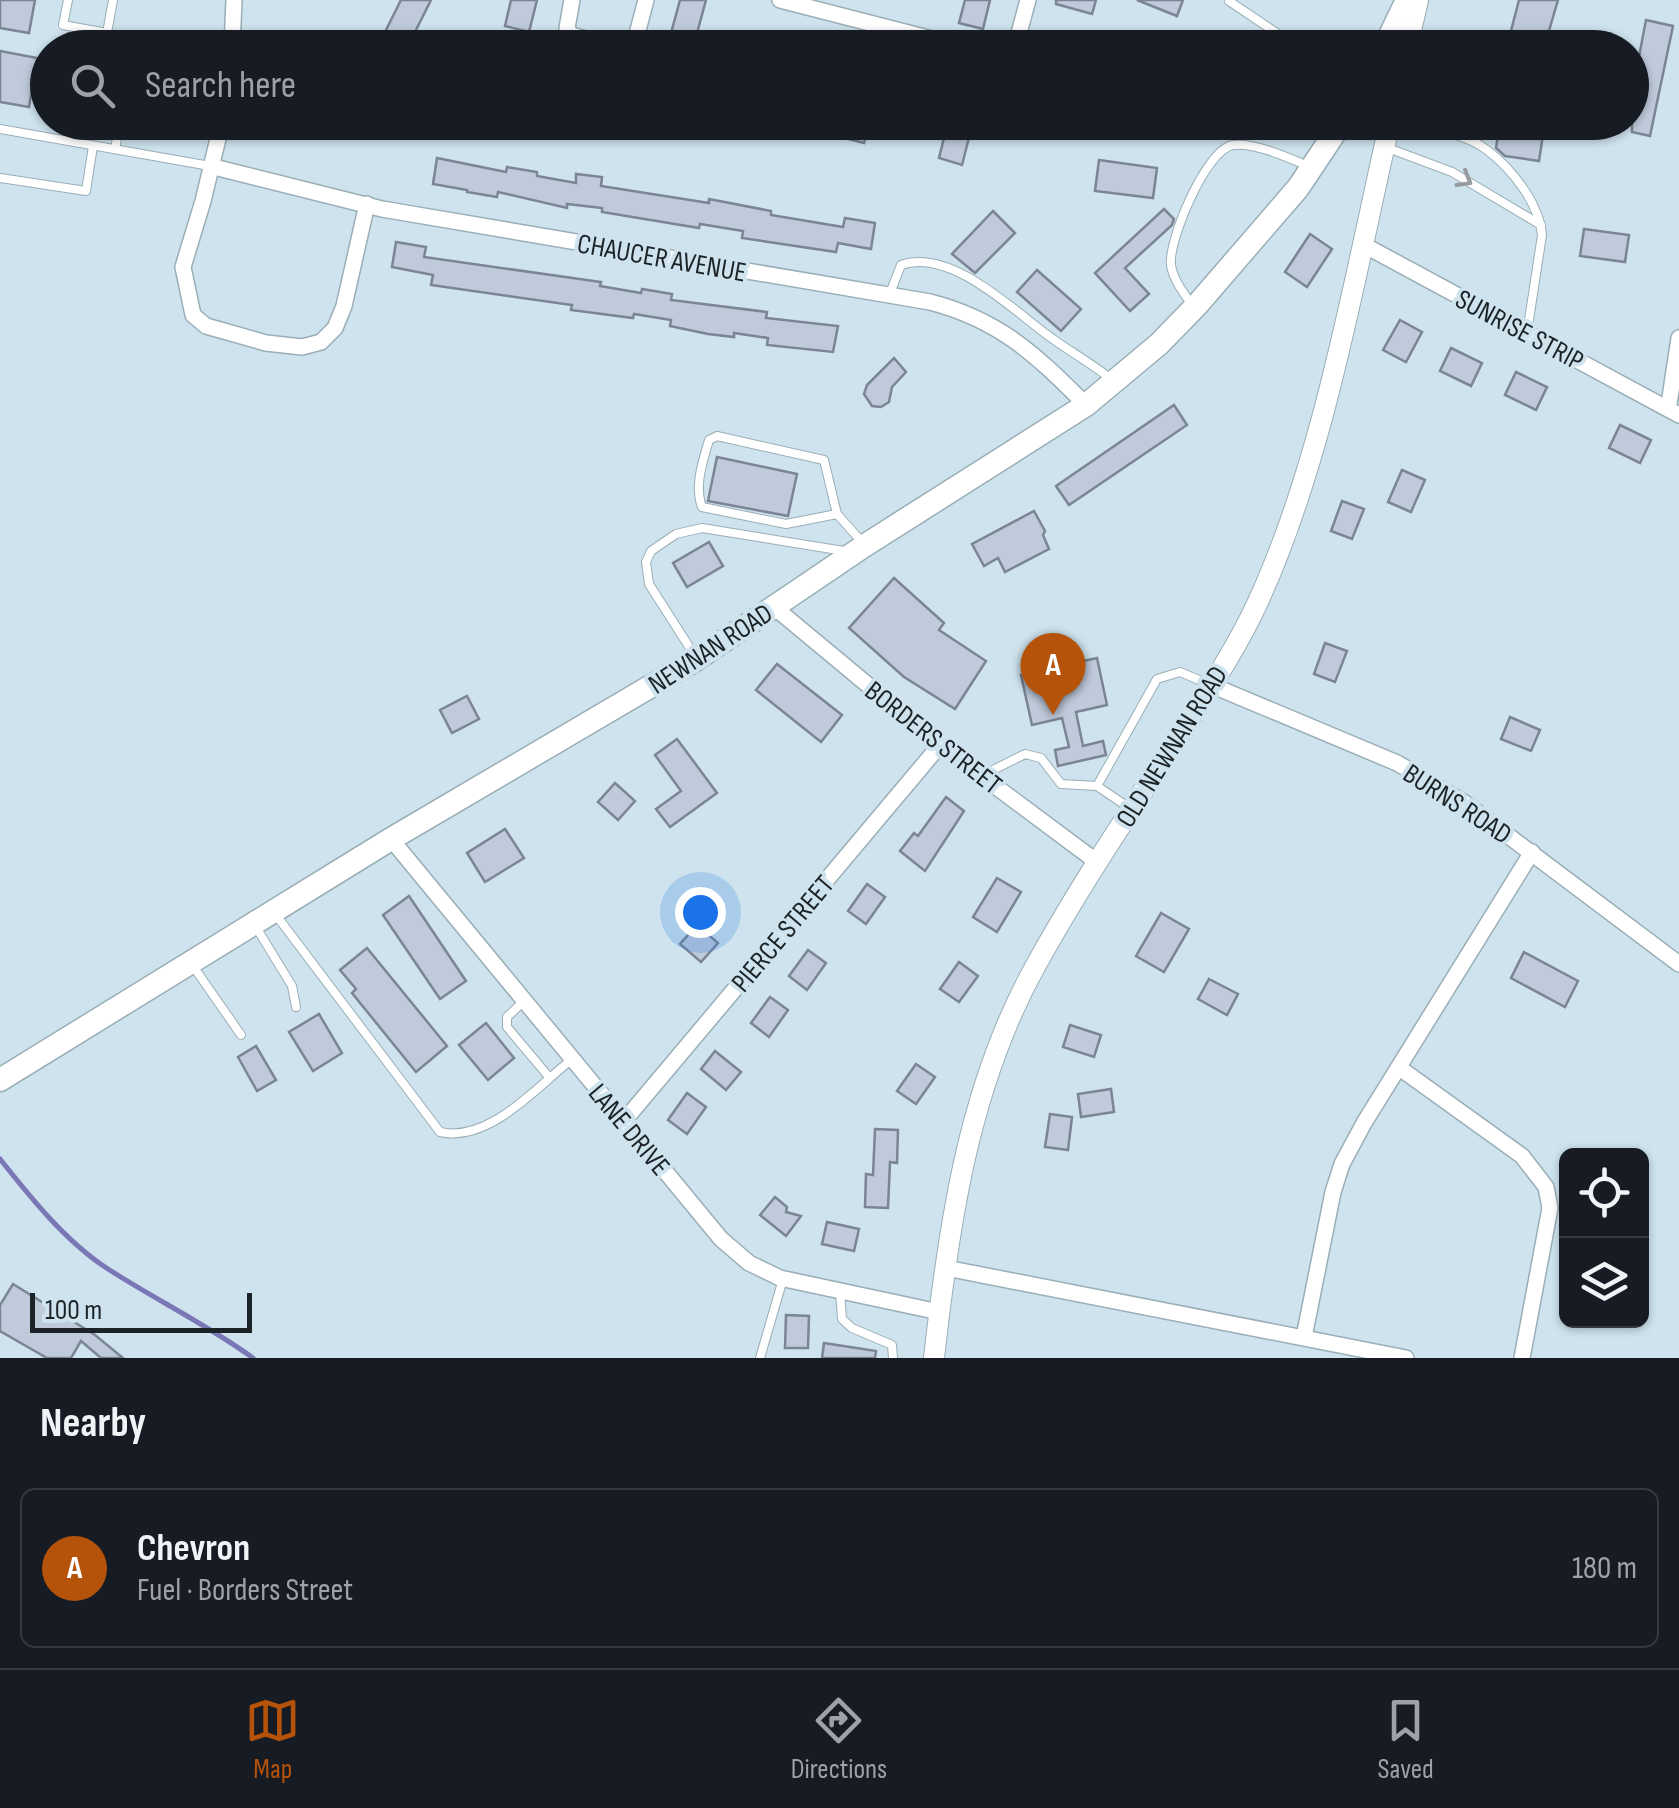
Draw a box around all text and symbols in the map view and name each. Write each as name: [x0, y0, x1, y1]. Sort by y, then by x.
search box: [30, 30, 1649, 140]
icon: search: [65, 58, 120, 113]
text: Search here: [145, 63, 296, 108]
one-way arrow: [1454, 168, 1472, 187]
street label: CHAUCER AVENUE: [575, 227, 749, 290]
street label: SUNRISE STRIP: [1450, 283, 1589, 378]
street label: NEWNAN ROAD: [643, 597, 779, 702]
pin: A: [1020, 632, 1086, 715]
street label: OLD NEWNAN ROAD: [1110, 660, 1235, 833]
street label: BORDERS STREET: [858, 675, 1008, 802]
street label: BURNS ROAD: [1397, 757, 1517, 851]
street label: PIERCE STREET: [725, 869, 841, 999]
your location: [675, 887, 726, 938]
street label: LANE DRIVE: [581, 1077, 677, 1182]
map controls: [1559, 1148, 1649, 1328]
button: locate: [1559, 1148, 1649, 1238]
button: layers: [1559, 1238, 1649, 1328]
scale bar: [30, 1288, 252, 1332]
text: 100 m: [45, 1294, 102, 1327]
text: Nearby: [40, 1398, 146, 1449]
text: Chevron: [137, 1526, 250, 1571]
text: A: [67, 1549, 82, 1588]
text: 180 m: [1572, 1549, 1637, 1588]
text: Fuel · Borders Street: [137, 1571, 353, 1610]
tab: Map: [245, 1693, 300, 1786]
tab: Directions: [791, 1693, 887, 1786]
tab: Saved: [1378, 1693, 1434, 1786]

